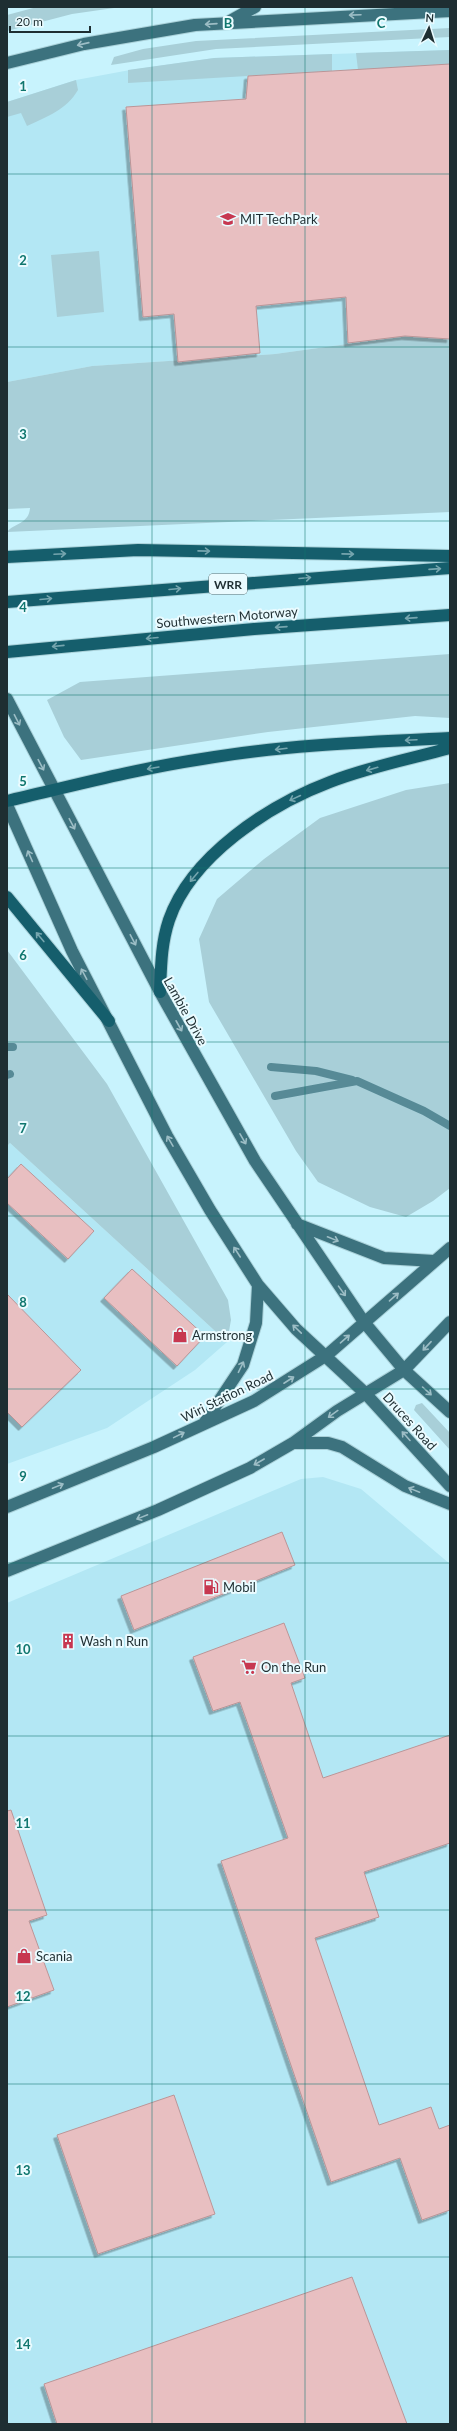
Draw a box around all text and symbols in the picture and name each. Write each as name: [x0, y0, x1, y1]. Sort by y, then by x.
scale bar: [10, 8, 90, 34]
north arrow: [409, 8, 449, 48]
text: N: [425, 11, 434, 24]
one-way arrow: [349, 12, 362, 19]
text: 20 m: [16, 14, 43, 29]
text: B: [224, 15, 233, 31]
text: C: [377, 15, 386, 31]
one-way arrow: [205, 20, 218, 27]
one-way arrow: [77, 41, 90, 49]
text: 1: [19, 78, 27, 94]
school or university icon: MIT TechPark: [219, 210, 237, 228]
place label: MIT TechPark: [240, 211, 318, 227]
text: 2: [19, 252, 27, 268]
text: 3: [19, 426, 27, 442]
one-way arrow: [197, 547, 210, 555]
one-way arrow: [341, 550, 354, 558]
one-way arrow: [53, 551, 66, 558]
one-way arrow: [428, 565, 441, 572]
road number: WRR: [209, 574, 247, 594]
one-way arrow: [298, 575, 311, 582]
one-way arrow: [168, 585, 181, 592]
one-way arrow: [39, 595, 52, 602]
text: 4: [19, 599, 27, 615]
street label: Southwestern Motorway: [156, 603, 299, 631]
one-way arrow: [405, 614, 418, 621]
one-way arrow: [275, 623, 288, 630]
one-way arrow: [146, 634, 159, 641]
one-way arrow: [52, 643, 65, 650]
one-way arrow: [14, 714, 21, 726]
one-way arrow: [405, 736, 418, 743]
one-way arrow: [275, 745, 288, 752]
one-way arrow: [38, 759, 46, 771]
one-way arrow: [147, 764, 160, 772]
one-way arrow: [365, 766, 378, 773]
text: 5: [19, 773, 27, 789]
one-way arrow: [289, 795, 301, 802]
one-way arrow: [69, 818, 77, 830]
one-way arrow: [26, 850, 33, 862]
one-way arrow: [189, 872, 198, 883]
one-way arrow: [35, 931, 44, 942]
one-way arrow: [129, 934, 137, 946]
text: 6: [19, 947, 27, 963]
one-way arrow: [80, 968, 88, 980]
street label: Lambie Drive: [161, 974, 211, 1048]
one-way arrow: [175, 1020, 183, 1032]
text: 7: [19, 1120, 27, 1136]
one-way arrow: [239, 1133, 247, 1145]
one-way arrow: [165, 1135, 173, 1147]
one-way arrow: [327, 1235, 339, 1243]
one-way arrow: [233, 1247, 241, 1258]
one-way arrow: [338, 1286, 346, 1297]
one-way arrow: [389, 1292, 399, 1301]
text: 8: [19, 1294, 27, 1310]
one-way arrow: [292, 1324, 302, 1334]
shop icon: Armstrong: [171, 1326, 189, 1344]
place label: Armstrong: [192, 1327, 253, 1343]
one-way arrow: [340, 1334, 351, 1343]
one-way arrow: [422, 1341, 432, 1351]
one-way arrow: [238, 1361, 245, 1373]
street label: Wiri Station Road: [178, 1367, 276, 1425]
one-way arrow: [283, 1376, 294, 1384]
one-way arrow: [422, 1387, 432, 1396]
street label: Druces Road: [380, 1389, 440, 1453]
one-way arrow: [327, 1410, 338, 1418]
one-way arrow: [173, 1431, 185, 1438]
one-way arrow: [401, 1431, 410, 1441]
one-way arrow: [254, 1459, 266, 1467]
text: 9: [19, 1468, 27, 1484]
one-way arrow: [51, 1482, 63, 1490]
one-way arrow: [408, 1485, 420, 1493]
one-way arrow: [136, 1514, 148, 1521]
fuel station icon: Mobil: [202, 1578, 220, 1596]
place label: Mobil: [223, 1579, 256, 1595]
building icon: Wash n Run: [59, 1632, 77, 1650]
place label: Wash n Run: [80, 1633, 148, 1649]
text: 10: [15, 1641, 31, 1657]
supermarket icon: On the Run: [240, 1658, 258, 1676]
place label: On the Run: [261, 1659, 326, 1675]
text: 11: [15, 1815, 31, 1831]
shop icon: Scania: [15, 1947, 33, 1965]
place label: Scania: [36, 1948, 73, 1964]
text: 12: [15, 1988, 31, 2004]
text: 13: [15, 2162, 31, 2178]
text: 14: [15, 2336, 31, 2352]

